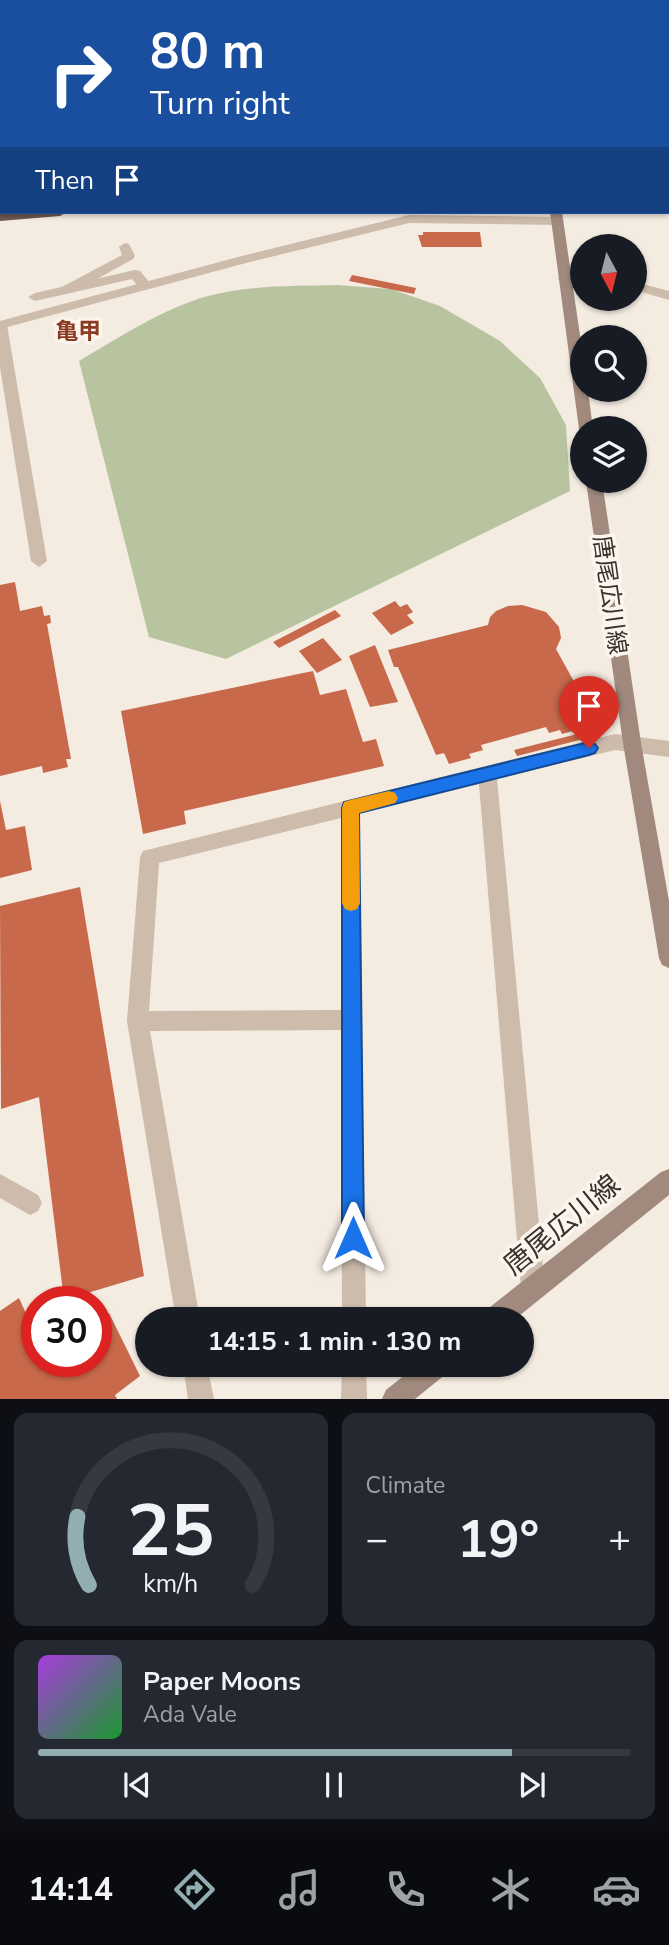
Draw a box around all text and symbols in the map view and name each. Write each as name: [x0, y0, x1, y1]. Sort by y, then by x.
text: 80 m: [150, 18, 265, 85]
icon: right: [35, 28, 126, 119]
text: Turn right: [150, 82, 290, 125]
icon: arrive: [108, 161, 146, 199]
text: Then: [35, 163, 94, 198]
north arrow: [570, 234, 648, 312]
map controls: [570, 234, 647, 493]
district label: 亀甲: [55, 316, 101, 347]
button: search: [570, 325, 647, 402]
button: layers: [570, 416, 647, 493]
street label: 唐尾広川線: [586, 533, 634, 657]
pin: [559, 676, 619, 748]
icon: arrive: [570, 687, 608, 725]
street label: 唐尾広川線: [496, 1166, 628, 1284]
position arrow: [316, 1201, 390, 1275]
speed limit sign: 30: [21, 1286, 112, 1377]
text: 14:15 · 1 min · 130 m: [208, 1324, 461, 1359]
text: Climate: [366, 1470, 445, 1501]
text: 25: [127, 1482, 214, 1582]
text: 19°: [457, 1504, 539, 1575]
text: −: [366, 1514, 388, 1565]
text: +: [608, 1514, 631, 1565]
text: km/h: [143, 1567, 198, 1601]
text: Paper Moons: [143, 1664, 301, 1699]
text: Ada Vale: [143, 1699, 237, 1730]
icon: previous: [118, 1766, 156, 1804]
icon: pause: [315, 1766, 353, 1804]
icon: next: [513, 1766, 551, 1804]
icon: directions: [170, 1865, 219, 1914]
icon: music: [275, 1865, 324, 1914]
icon: phone: [381, 1865, 430, 1914]
icon: climate: [486, 1865, 535, 1914]
icon: car: [592, 1865, 641, 1914]
text: 14:14: [28, 1868, 113, 1911]

